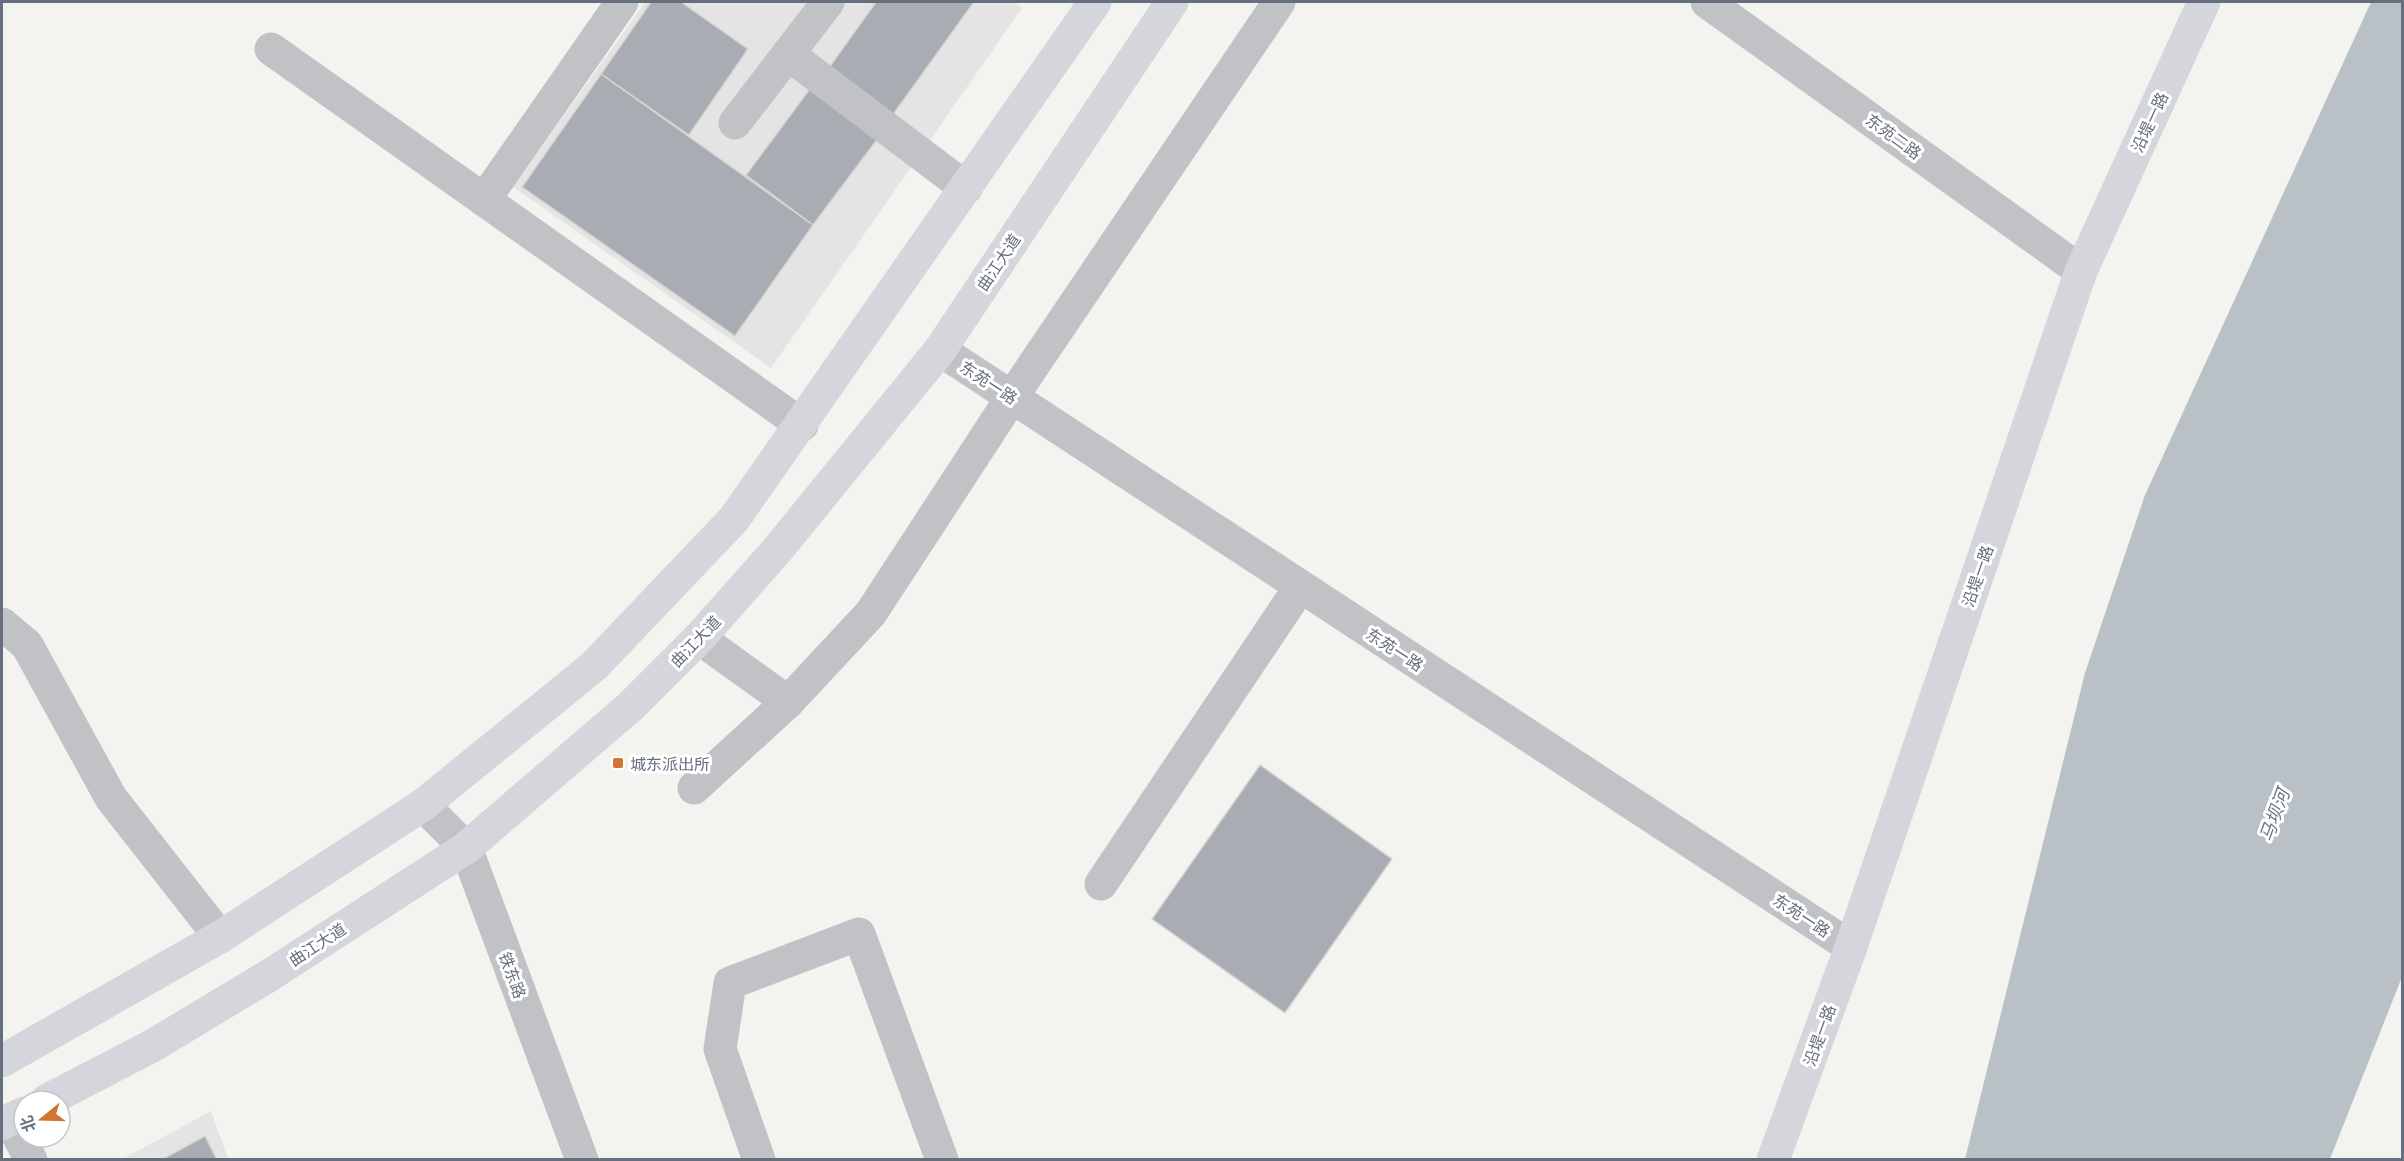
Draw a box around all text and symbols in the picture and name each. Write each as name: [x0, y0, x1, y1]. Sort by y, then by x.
street label: 沿堤一路: [2127, 89, 2171, 155]
street label: 东苑二路: [1863, 110, 1925, 162]
street label: 曲江大道: [972, 230, 1024, 294]
street label: 东苑一路: [957, 357, 1021, 407]
street label: 沿堤一路: [1958, 543, 1996, 609]
street label: 曲江大道: [666, 611, 724, 671]
street label: 东苑一路: [1363, 624, 1427, 674]
place label: 城东派出所: [630, 754, 710, 773]
marker: 城东派出所: [611, 756, 625, 770]
water label: 马坝河: [2254, 783, 2295, 844]
street label: 东苑一路: [1770, 890, 1834, 940]
street label: 曲江大道: [285, 919, 349, 969]
street label: 铁东路: [496, 949, 530, 1001]
street label: 沿堤一路: [1799, 1002, 1839, 1068]
north arrow: [12, 1089, 72, 1149]
text: 北: [16, 1113, 39, 1135]

